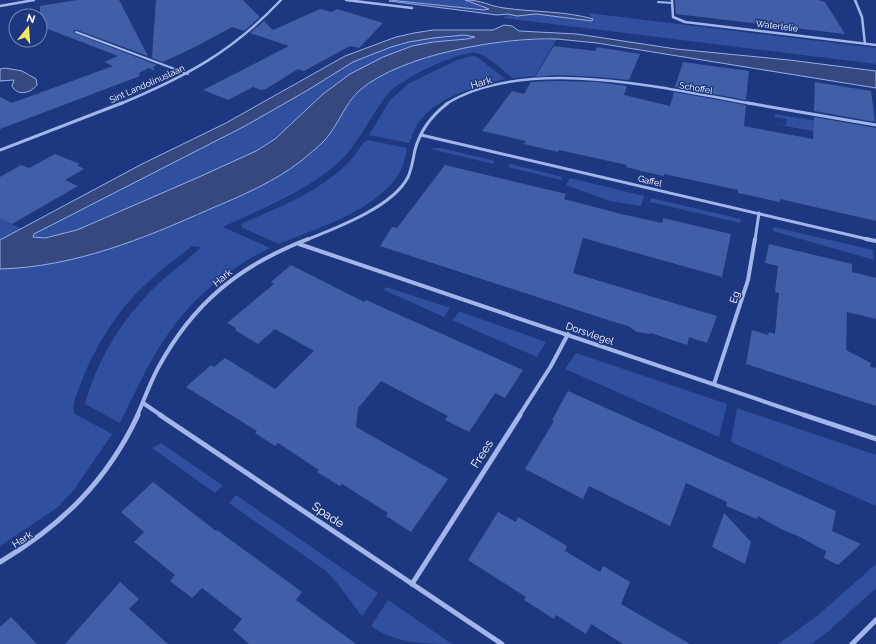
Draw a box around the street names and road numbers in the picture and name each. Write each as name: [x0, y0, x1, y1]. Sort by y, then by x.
street label: Waterlelie: [755, 18, 799, 34]
street label: Sint Landolinuslaan: [108, 63, 186, 105]
street label: Hark: [469, 74, 494, 91]
street label: Schoffel: [679, 80, 714, 96]
street label: Gaffel: [637, 173, 663, 189]
street label: Hark: [210, 266, 235, 288]
street label: Eg: [727, 290, 742, 305]
street label: Dorsvlegel: [564, 320, 616, 347]
street label: Frees: [468, 437, 496, 471]
street label: Spade: [309, 499, 347, 531]
street label: Hark: [10, 529, 35, 550]

